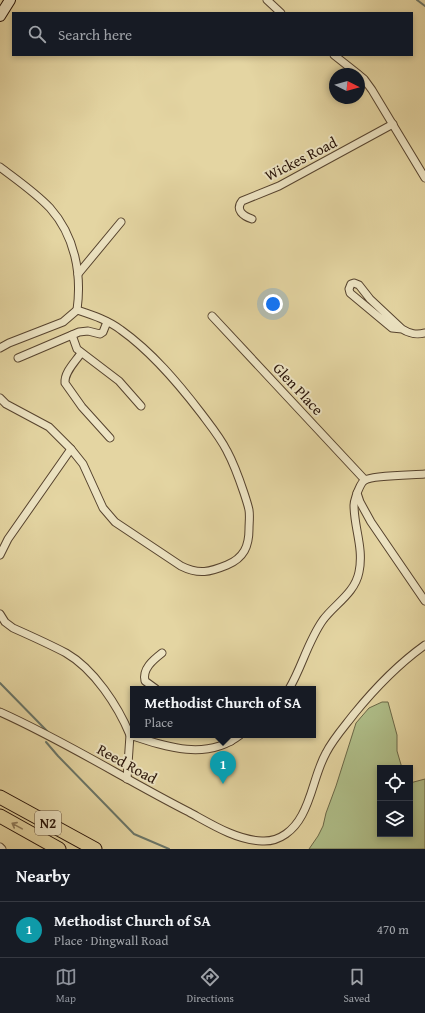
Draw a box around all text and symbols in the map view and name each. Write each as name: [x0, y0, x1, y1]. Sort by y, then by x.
search box: [12, 12, 413, 56]
icon: search: [26, 23, 48, 45]
text: Search here: [58, 24, 132, 45]
north arrow: [329, 68, 365, 104]
street label: Wickes Road: [261, 131, 340, 186]
your location: [263, 294, 283, 314]
street label: Glen Place: [269, 358, 328, 420]
popup: [130, 686, 316, 738]
text: Methodist Church of SA: [145, 692, 301, 713]
text: Place: [145, 713, 173, 732]
street label: Reed Road: [94, 739, 161, 789]
pin: 1: [210, 751, 236, 784]
map controls: [377, 765, 413, 837]
button: locate: [377, 765, 413, 801]
button: layers: [377, 801, 413, 837]
road number: N2: [35, 811, 61, 835]
one-way arrow: [11, 822, 23, 829]
text: Nearby: [16, 863, 70, 888]
text: Methodist Church of SA: [54, 910, 211, 931]
text: 1: [26, 920, 32, 939]
text: 470 m: [377, 920, 409, 939]
text: Place · Dingwall Road: [54, 931, 168, 950]
tab: Map: [55, 966, 77, 1006]
tab: Directions: [187, 966, 234, 1006]
tab: Saved: [343, 966, 370, 1006]

